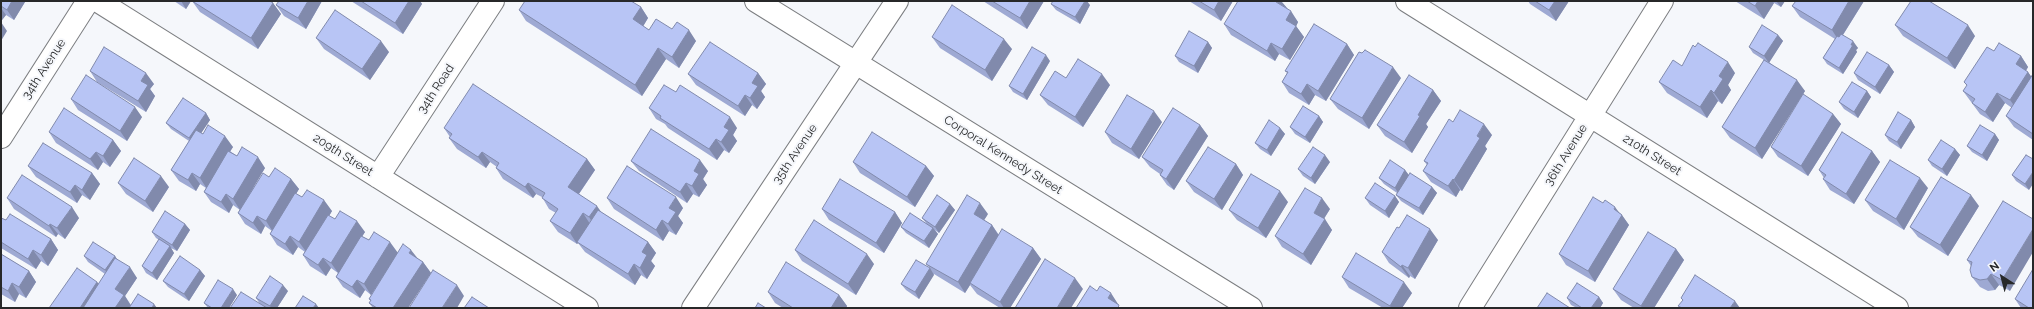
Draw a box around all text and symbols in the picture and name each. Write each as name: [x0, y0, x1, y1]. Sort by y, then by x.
street label: 34th Avenue: [19, 36, 69, 102]
street label: 34th Road: [415, 62, 457, 116]
street label: Corporal Kennedy Street: [941, 113, 1065, 197]
street label: 35th Avenue: [770, 121, 820, 187]
street label: 36th Avenue: [1541, 122, 1591, 188]
street label: 209th Street: [310, 131, 376, 179]
street label: 210th Street: [1620, 131, 1684, 179]
north arrow: [1982, 257, 2022, 297]
text: N: [1987, 259, 2002, 275]

